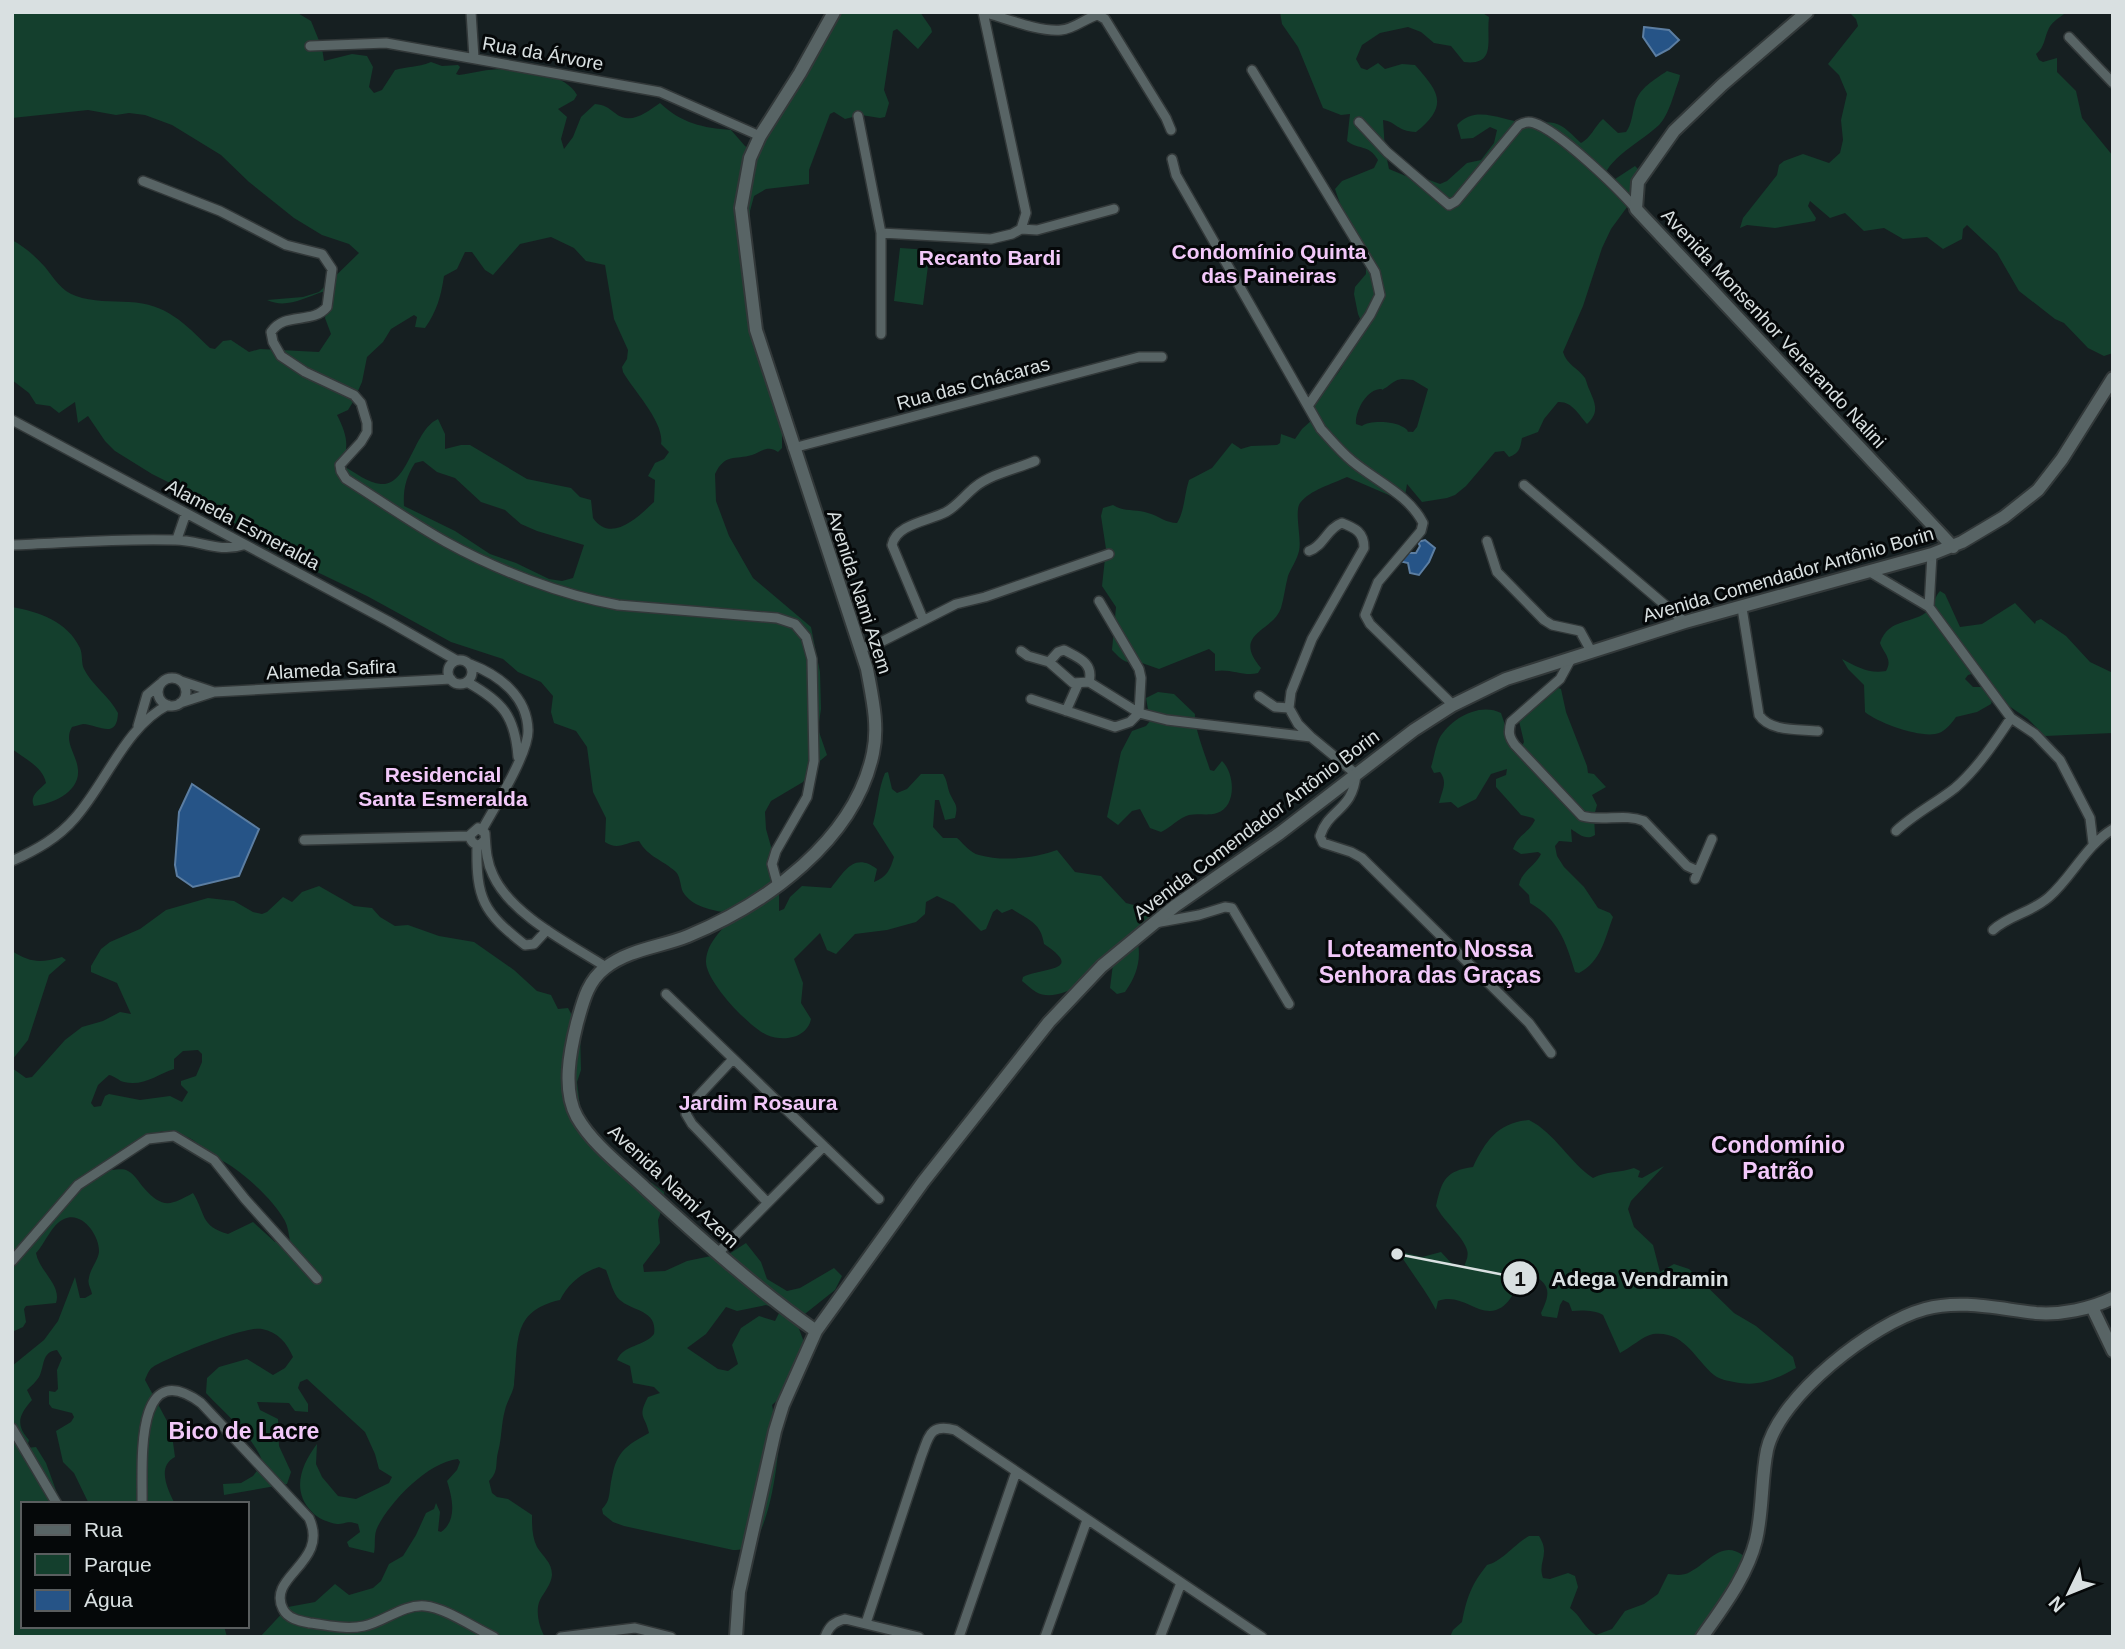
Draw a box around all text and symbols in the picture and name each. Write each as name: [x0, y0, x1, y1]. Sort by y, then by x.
street label: Rua da Árvore: [481, 33, 605, 74]
street label: Avenida Monsenhor Venerando Nalini: [1657, 205, 1890, 452]
district label: Condomínio Quinta das Paineiras: [1172, 240, 1367, 287]
district label: Recanto Bardi: [919, 246, 1061, 269]
street label: Rua das Chácaras: [894, 353, 1052, 414]
street label: Alameda Esmeralda: [162, 475, 324, 574]
street label: Avenida Nami Azem: [823, 508, 896, 677]
street label: Avenida Comendador Antônio Borin: [1640, 523, 1936, 626]
street label: Alameda Safira: [266, 656, 397, 683]
street label: Avenida Comendador Antônio Borin: [1129, 725, 1383, 924]
district label: Residencial Santa Esmeralda: [358, 763, 528, 810]
district label: Loteamento Nossa Senhora das Graças: [1319, 936, 1541, 988]
district label: Jardim Rosaura: [679, 1091, 838, 1114]
street label: Avenida Nami Azem: [604, 1120, 743, 1252]
district label: Condomínio Patrão: [1711, 1132, 1845, 1184]
callout: Adega Vendramin: [1502, 1257, 1743, 1299]
text: 1: [1514, 1267, 1526, 1290]
text: Adega Vendramin: [1551, 1267, 1729, 1290]
district label: Bico de Lacre: [169, 1418, 319, 1444]
legend: [21, 1502, 248, 1628]
text: Rua: [84, 1518, 123, 1541]
text: Parque: [84, 1553, 152, 1576]
north arrow: [2034, 1558, 2104, 1628]
text: Água: [84, 1588, 133, 1611]
text: N: [2045, 1592, 2069, 1616]

